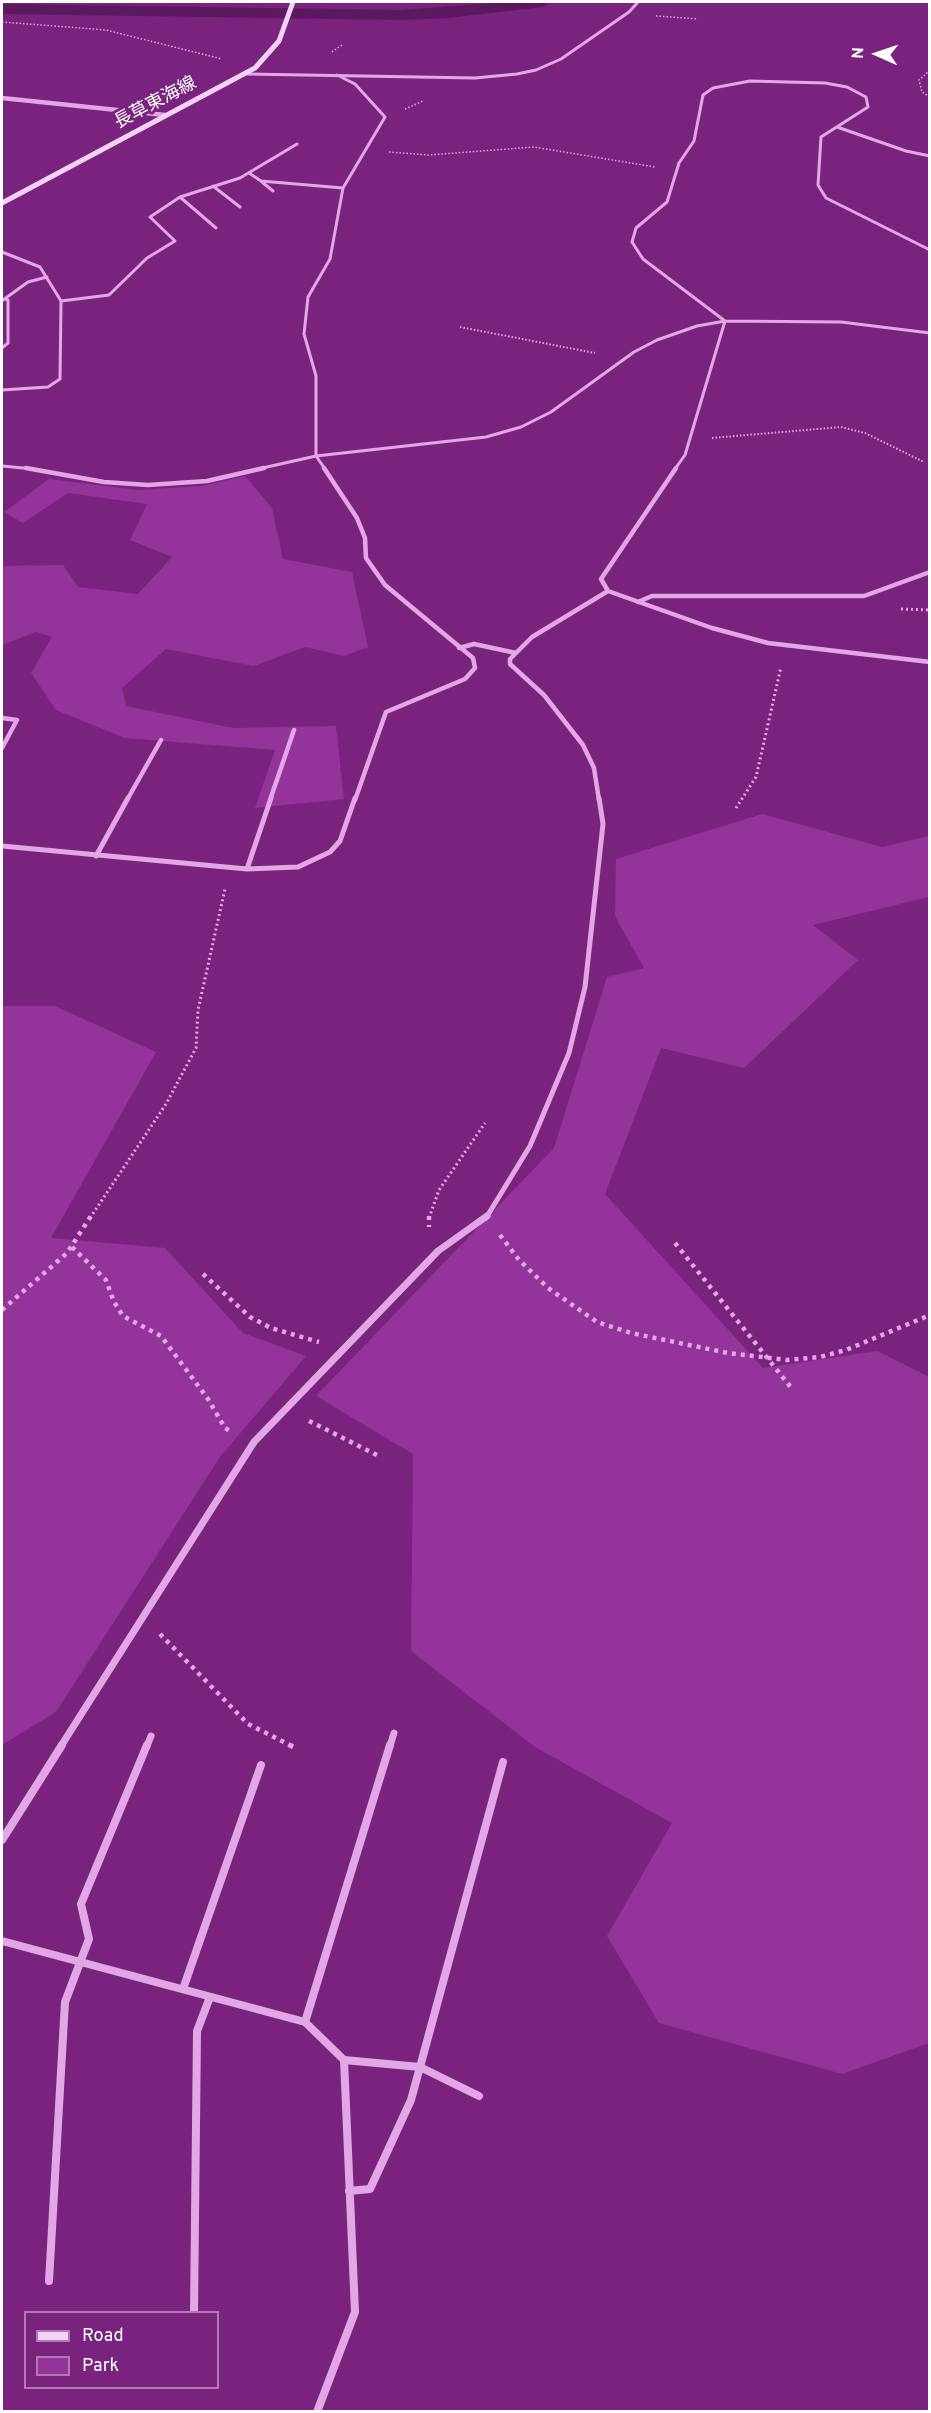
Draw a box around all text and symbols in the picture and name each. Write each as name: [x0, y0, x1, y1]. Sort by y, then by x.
north arrow: [847, 24, 907, 84]
text: N: [849, 47, 869, 59]
street label: 長草東海線: [111, 73, 201, 135]
legend: [24, 2311, 219, 2389]
text: Road: [82, 2325, 124, 2348]
text: Park: [82, 2355, 119, 2378]

